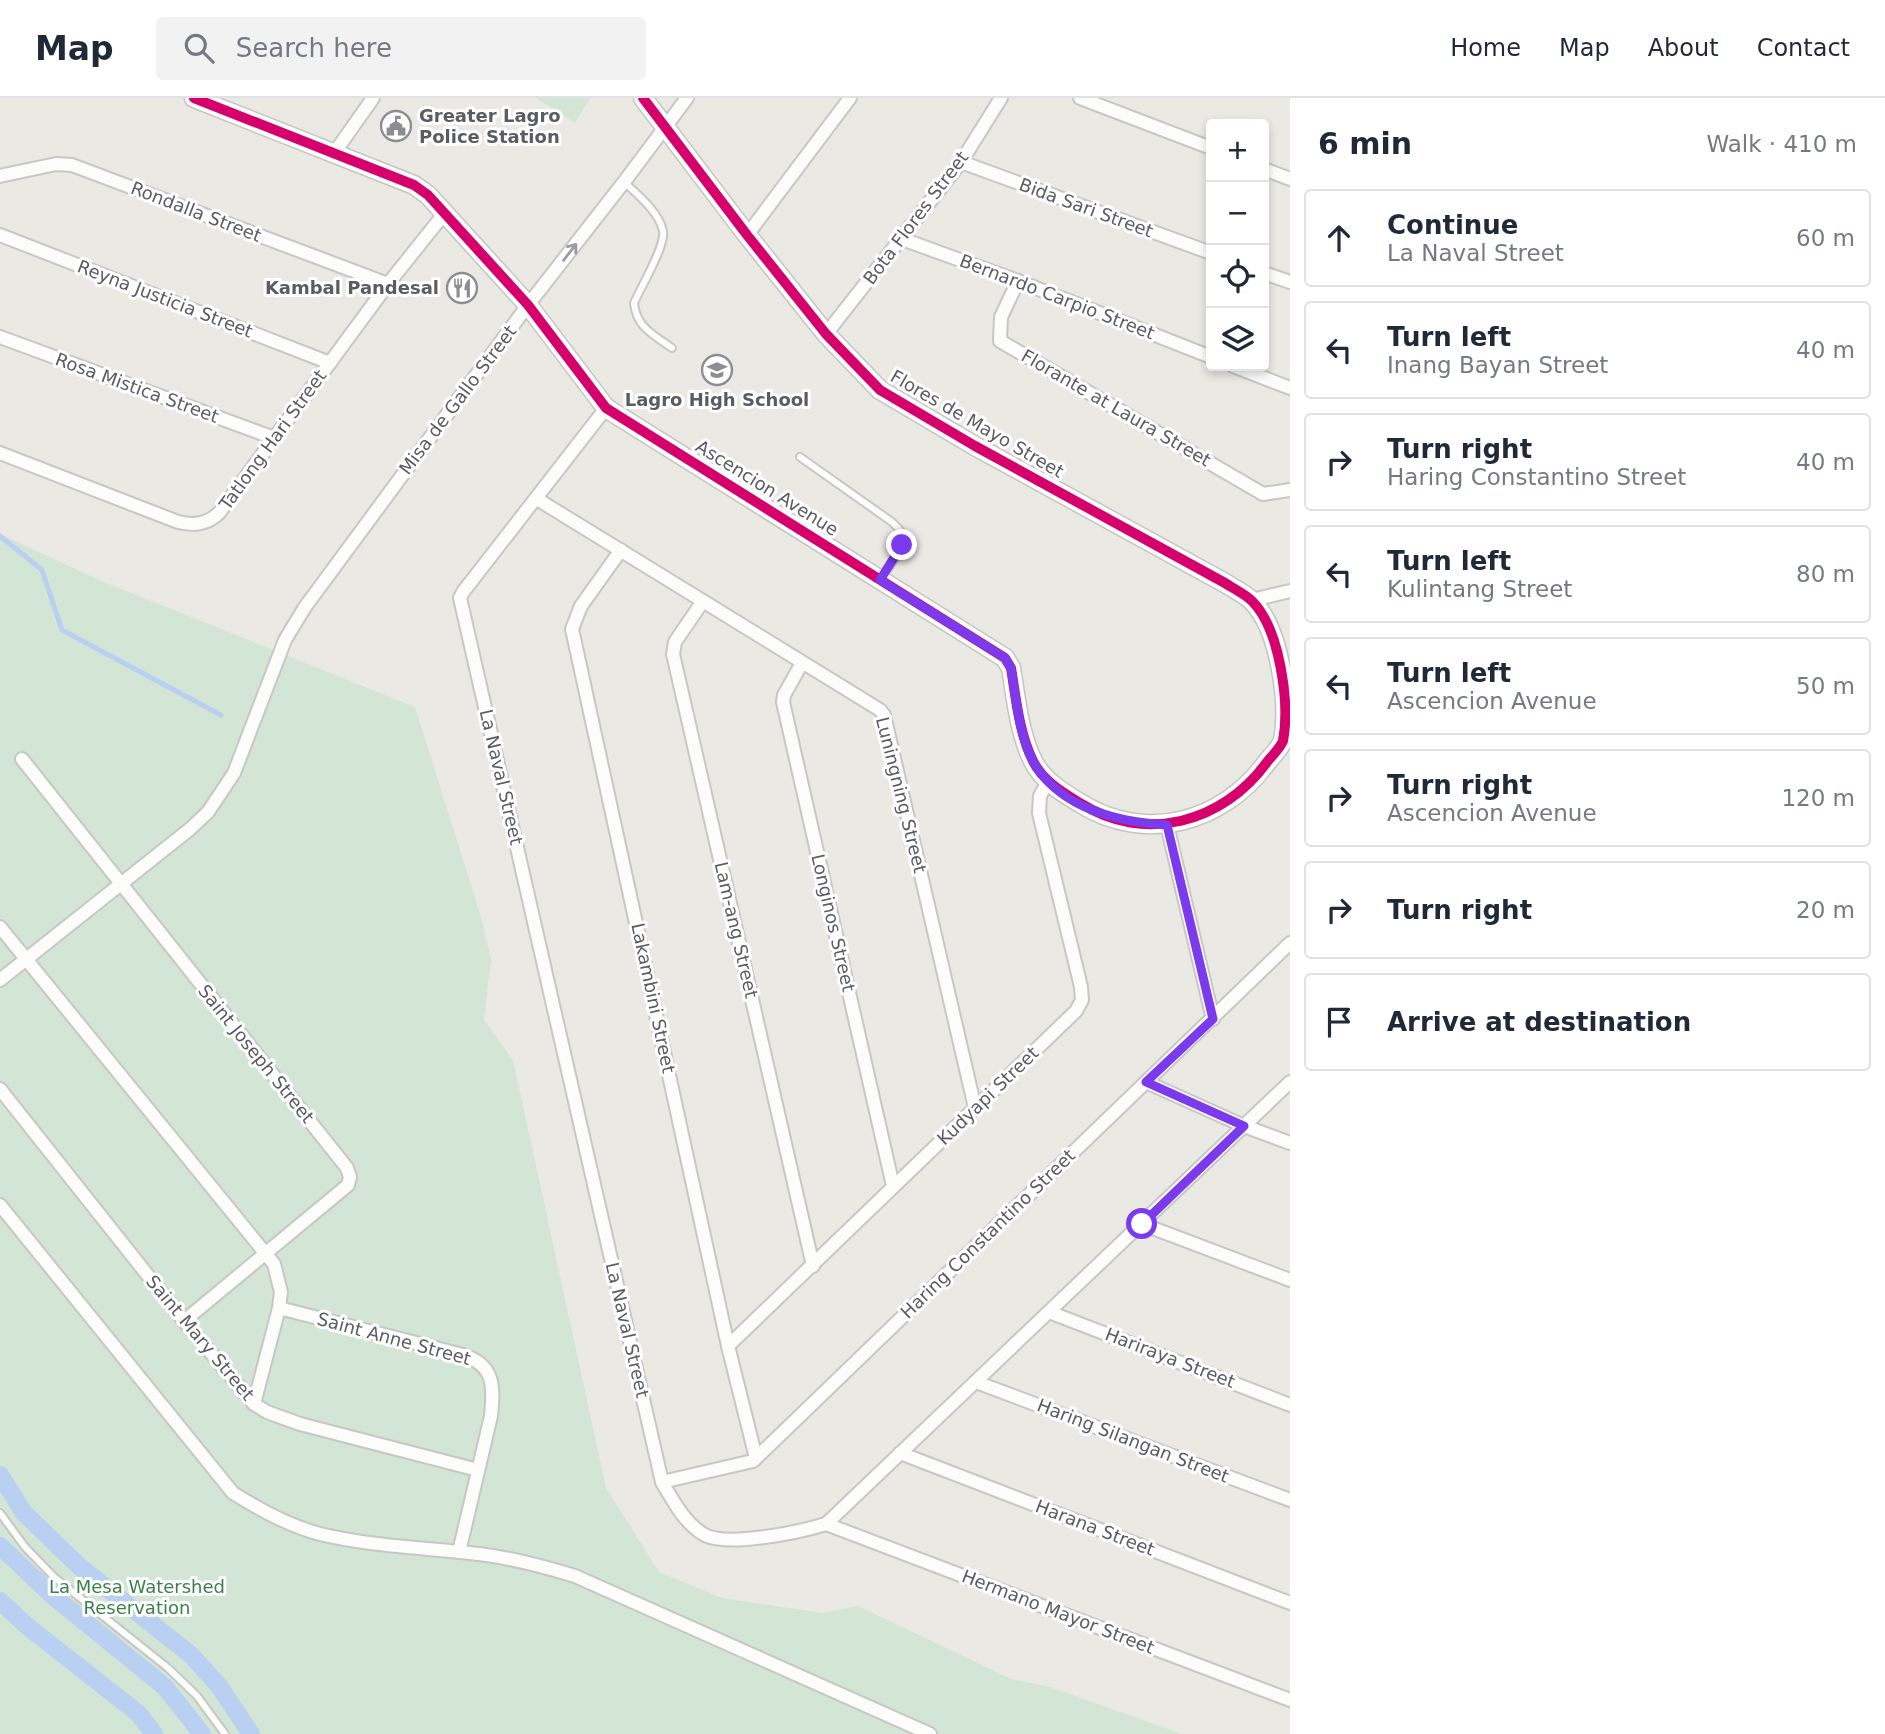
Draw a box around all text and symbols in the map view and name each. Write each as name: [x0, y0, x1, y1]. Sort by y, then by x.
search box: [156, 17, 646, 80]
text: Map: [35, 29, 114, 68]
icon: search: [180, 29, 218, 67]
text: Search here: [236, 33, 392, 63]
text: Home: [1450, 34, 1521, 62]
text: Map: [1559, 34, 1610, 62]
text: About: [1648, 34, 1719, 62]
text: Contact: [1757, 34, 1850, 62]
place label: Greater Lagro Police Station: [419, 105, 561, 147]
public building icon: Greater Lagro Police Station: [379, 109, 413, 143]
map controls: [1206, 119, 1269, 371]
button: +: [1206, 119, 1269, 182]
text: 6 min: [1318, 126, 1412, 161]
text: Walk · 410 m: [1706, 131, 1857, 157]
street label: Bota Flores Street: [859, 147, 973, 288]
street label: Bida Sari Street: [1016, 174, 1156, 241]
street label: Rondalla Street: [128, 177, 264, 246]
button: −: [1206, 182, 1269, 245]
text: Continue: [1387, 210, 1518, 240]
icon: ahead: [1320, 219, 1358, 257]
text: 60 m: [1796, 225, 1855, 251]
text: La Naval Street: [1387, 240, 1564, 266]
one-way arrow: [562, 243, 578, 261]
button: locate: [1206, 245, 1269, 308]
street label: Bernardo Carpio Street: [957, 250, 1158, 343]
street label: Reyna Justicia Street: [75, 255, 256, 342]
restaurant icon: Kambal Pandesal: [445, 271, 479, 305]
place label: Kambal Pandesal: [265, 277, 439, 298]
button: layers: [1206, 308, 1269, 371]
street label: Misa de Gallo Street: [395, 321, 521, 478]
text: Turn left: [1387, 322, 1511, 352]
icon: left: [1320, 331, 1358, 369]
text: 40 m: [1796, 337, 1855, 363]
street label: Florante at Laura Street: [1018, 345, 1215, 470]
street label: Rosa Mistica Street: [53, 348, 222, 427]
text: Inang Bayan Street: [1387, 352, 1608, 378]
school or university icon: Lagro High School: [700, 353, 734, 387]
street label: Flores de Mayo Street: [887, 365, 1068, 482]
street label: Tatlong Hari Street: [214, 366, 330, 515]
place label: Lagro High School: [625, 389, 809, 410]
text: Turn right: [1387, 434, 1532, 464]
street label: Ascencion Avenue: [692, 435, 842, 540]
icon: right: [1320, 443, 1358, 481]
text: 40 m: [1796, 449, 1855, 475]
text: Haring Constantino Street: [1387, 464, 1686, 490]
route end: [886, 529, 917, 560]
text: Turn left: [1387, 546, 1511, 576]
icon: left: [1320, 555, 1358, 593]
text: 80 m: [1796, 561, 1855, 587]
text: Kulintang Street: [1387, 576, 1572, 602]
text: Turn left: [1387, 658, 1511, 688]
icon: left: [1320, 667, 1358, 705]
text: 50 m: [1796, 673, 1855, 699]
text: Ascencion Avenue: [1387, 688, 1597, 714]
street label: La Naval Street: [476, 707, 527, 847]
street label: Luningning Street: [872, 715, 931, 875]
text: Turn right: [1387, 770, 1532, 800]
icon: right: [1320, 779, 1358, 817]
text: 120 m: [1781, 785, 1855, 811]
text: Ascencion Avenue: [1387, 800, 1597, 826]
street label: Longinos Street: [807, 852, 860, 994]
street label: Lam-ang Street: [711, 860, 762, 1000]
icon: right: [1320, 891, 1358, 929]
text: Turn right: [1387, 895, 1532, 925]
text: 20 m: [1796, 897, 1855, 923]
street label: Lakambini Street: [627, 921, 680, 1075]
street label: Saint Joseph Street: [194, 980, 319, 1127]
icon: arrive: [1320, 1003, 1358, 1041]
text: Arrive at destination: [1387, 1007, 1691, 1037]
street label: Kudyapi Street: [933, 1042, 1043, 1149]
street label: Haring Constantino Street: [896, 1145, 1079, 1323]
route start: [1126, 1208, 1157, 1239]
street label: La Naval Street: [602, 1260, 653, 1400]
street label: Saint Mary Street: [142, 1271, 259, 1404]
street label: Saint Anne Street: [315, 1308, 473, 1369]
street label: Hariraya Street: [1102, 1323, 1238, 1392]
street label: Haring Silangan Street: [1034, 1394, 1232, 1487]
street label: Harana Street: [1033, 1495, 1158, 1560]
street label: Hermano Mayor Street: [959, 1565, 1157, 1658]
park label: La Mesa Watershed Reservation: [49, 1576, 225, 1618]

